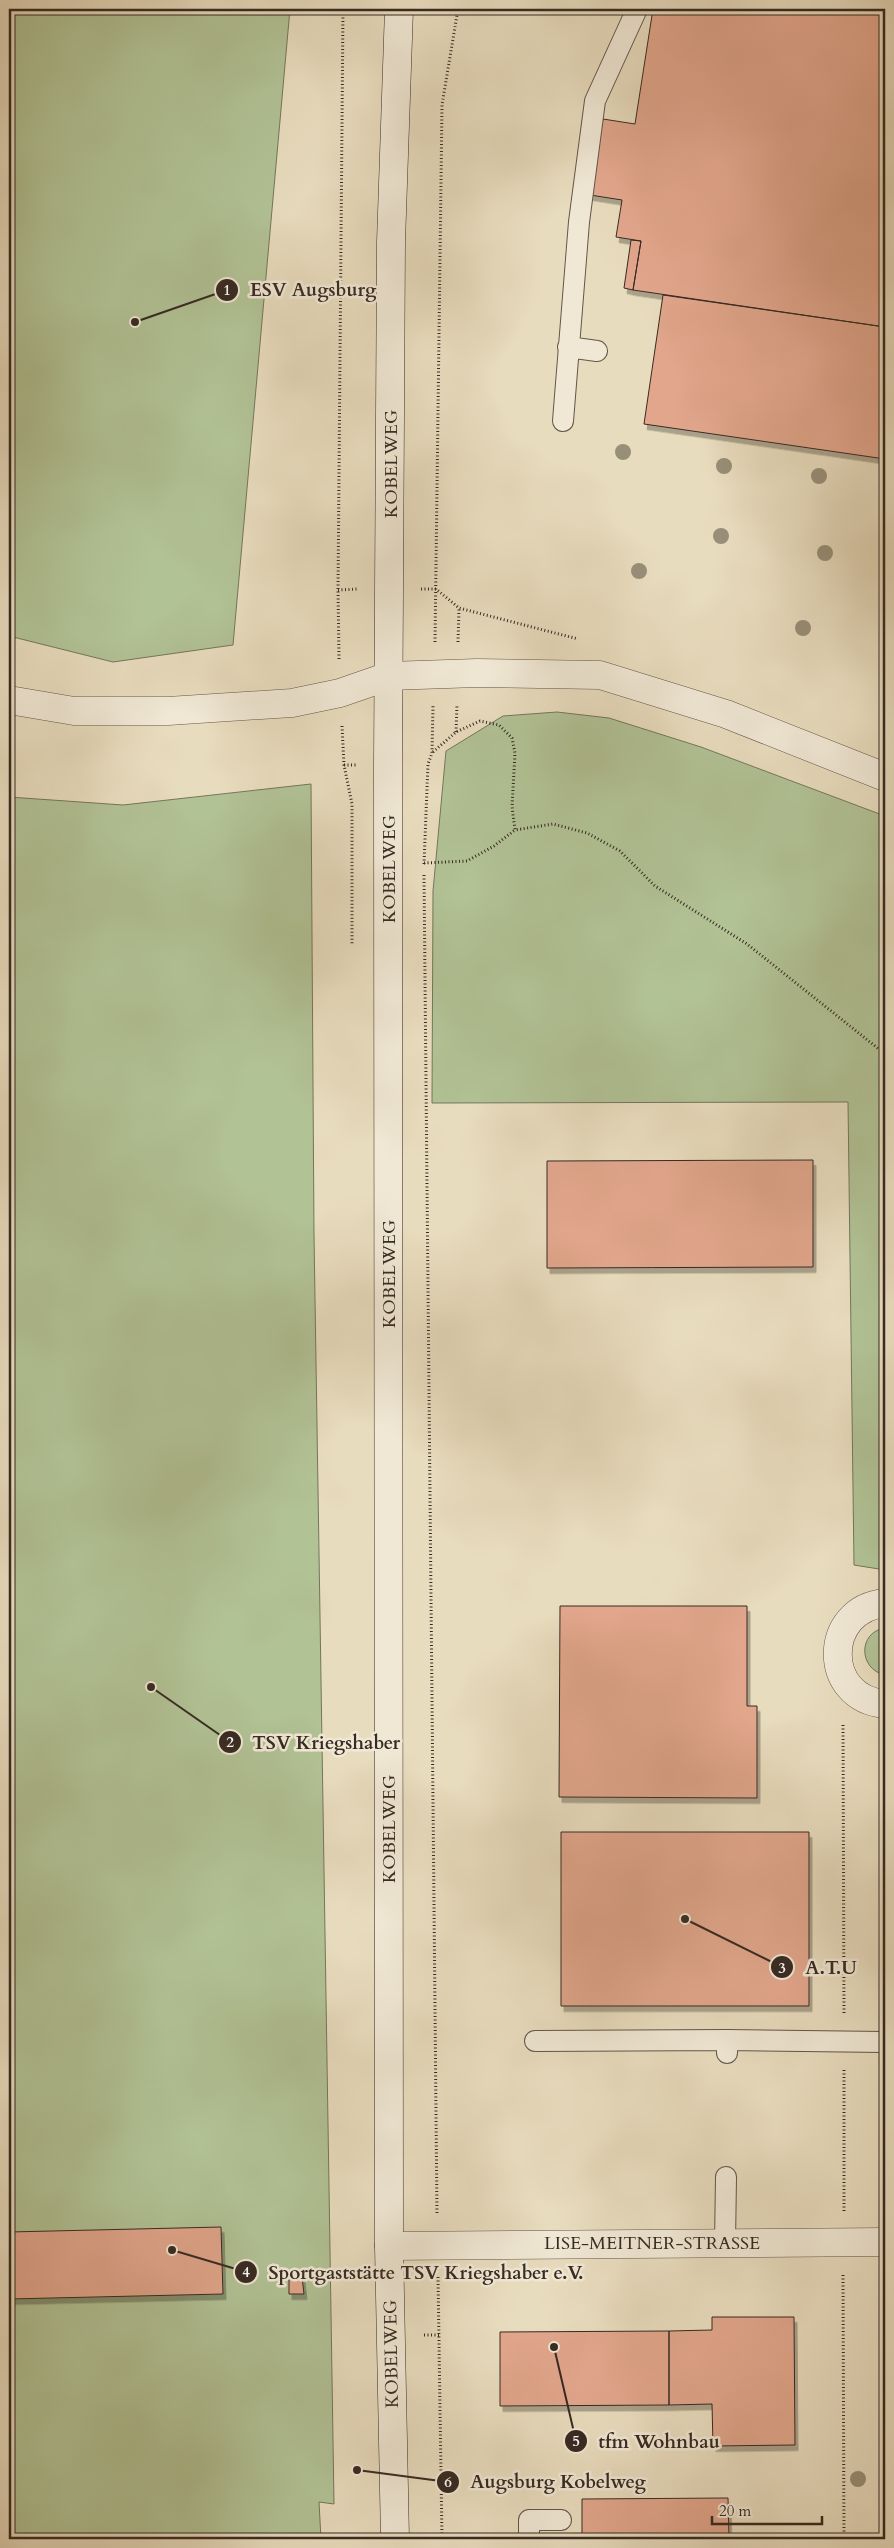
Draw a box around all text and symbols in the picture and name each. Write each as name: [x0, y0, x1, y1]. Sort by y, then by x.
callout: ESV Augsburg: [214, 273, 386, 307]
text: ESV Augsburg: [250, 277, 377, 303]
text: 1: [223, 280, 231, 300]
street label: KOBELWEG: [379, 410, 404, 518]
street label: KOBELWEG: [377, 815, 402, 923]
street label: KOBELWEG: [377, 1220, 402, 1328]
callout: TSV Kriegshaber: [217, 1725, 411, 1759]
text: TSV Kriegshaber: [252, 1730, 400, 1756]
text: 2: [226, 1732, 234, 1752]
street label: KOBELWEG: [377, 1775, 402, 1883]
callout: A.T.U: [770, 1950, 867, 1984]
text: A.T.U: [805, 1955, 857, 1981]
text: 3: [778, 1958, 786, 1978]
street label: LISE-MEITNER-STRASSE: [544, 2231, 760, 2256]
callout: Sportgaststätte TSV Kriegshaber e.V.: [234, 2255, 594, 2289]
text: Sportgaststätte TSV Kriegshaber e.V.: [268, 2260, 584, 2286]
text: 4: [242, 2262, 250, 2282]
street label: KOBELWEG: [378, 2300, 405, 2408]
callout: tfm Wohnbau: [563, 2424, 730, 2458]
text: tfm Wohnbau: [598, 2429, 720, 2455]
text: 5: [572, 2431, 580, 2451]
callout: Augsburg Kobelweg: [436, 2465, 656, 2499]
text: Augsburg Kobelweg: [470, 2469, 646, 2495]
text: 6: [444, 2472, 452, 2492]
scale bar: [712, 2493, 822, 2525]
text: 20 m: [719, 2501, 751, 2521]

